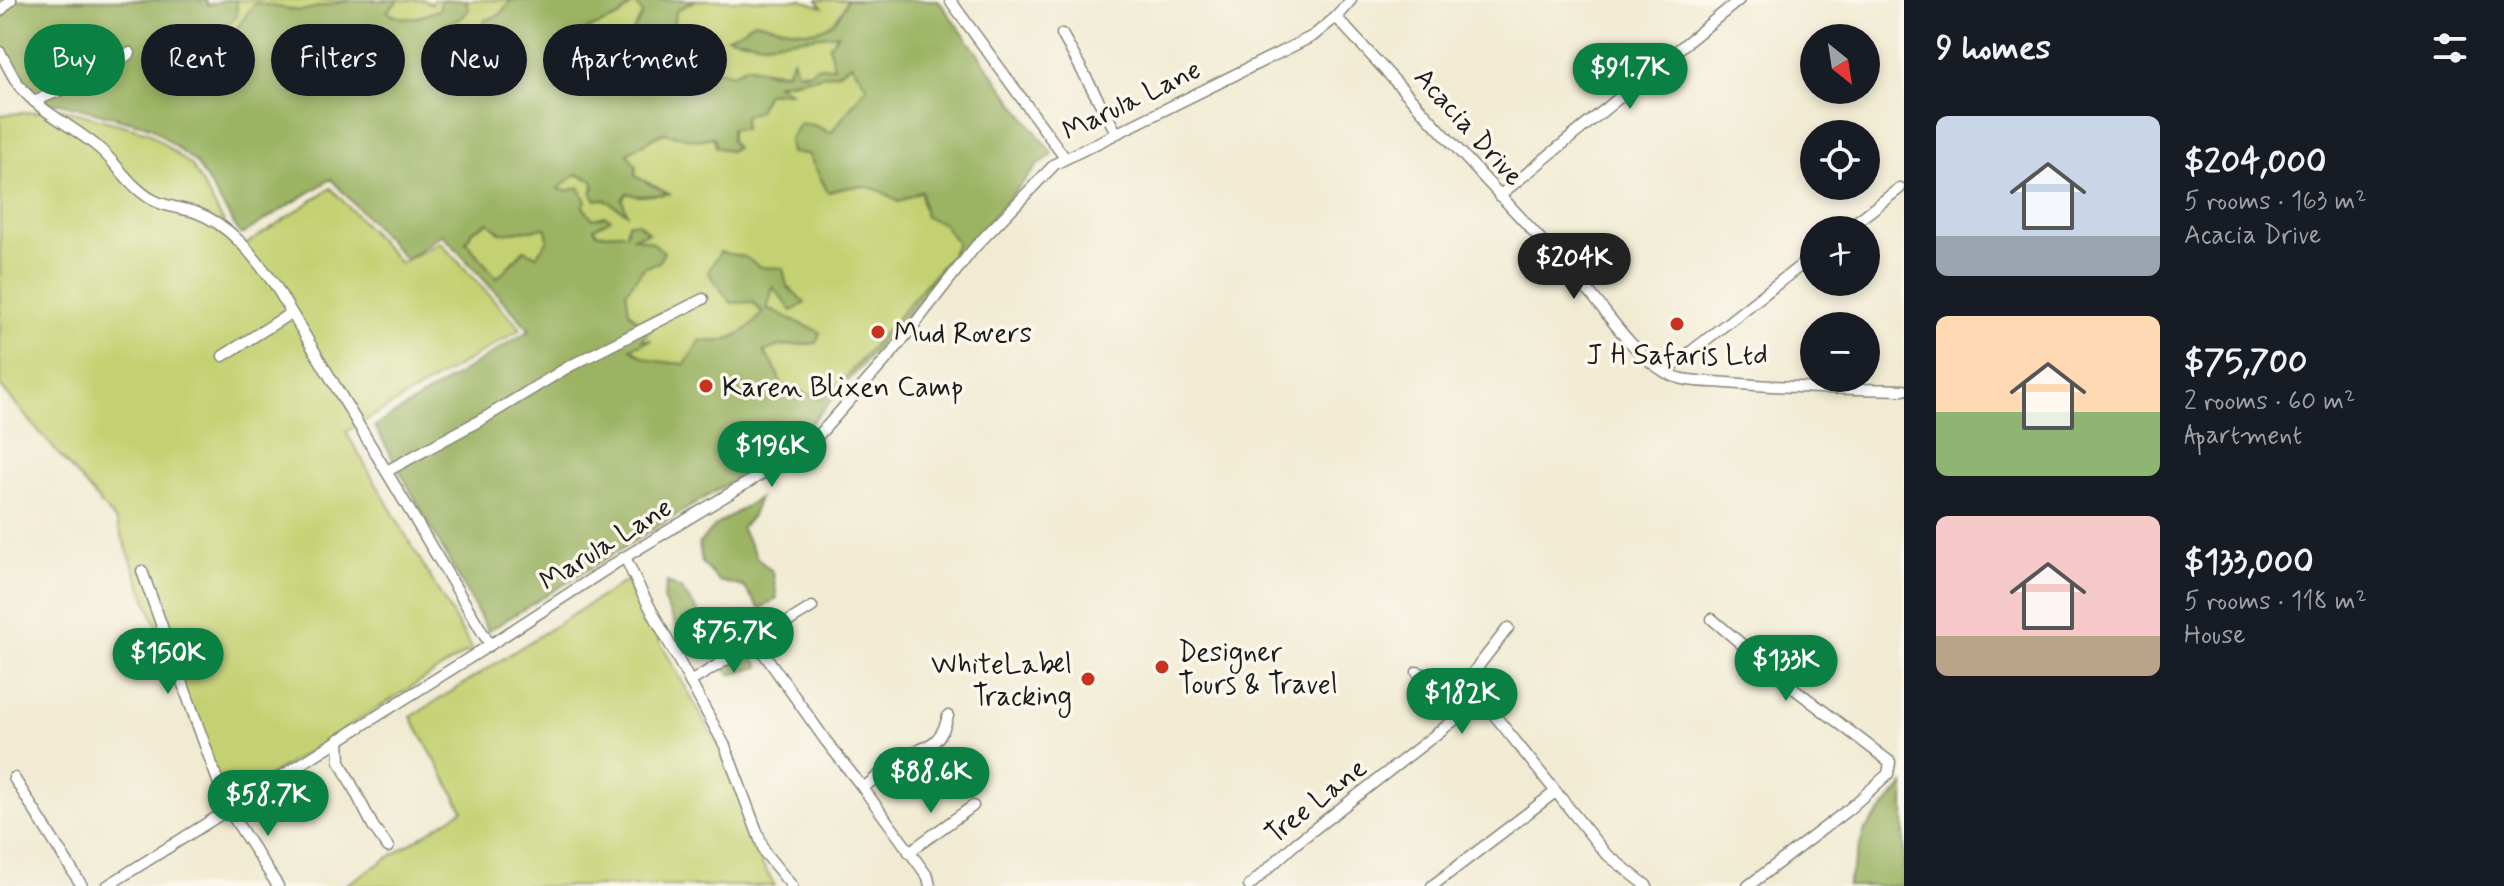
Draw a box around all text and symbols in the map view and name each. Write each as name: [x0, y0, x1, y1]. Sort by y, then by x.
chip: Buy: [24, 24, 125, 96]
chip: Rent: [141, 24, 255, 96]
chip: Filters: [271, 24, 405, 96]
chip: New: [421, 24, 527, 96]
chip: Apartment: [543, 24, 727, 96]
north arrow: [1800, 24, 1880, 104]
map controls: [1800, 24, 1880, 392]
text: 9 homes: [1936, 26, 2051, 71]
icon: filters: [2428, 26, 2472, 70]
pin: $91.7K: [1565, 43, 1695, 111]
street label: Marula Lane: [1057, 52, 1207, 151]
text: $91.7K: [1591, 52, 1669, 86]
street label: Acacia Drive: [1405, 60, 1531, 195]
button: locate: [1800, 120, 1880, 200]
text: $204,000: [2184, 140, 2326, 185]
icon: home: [2000, 148, 2096, 244]
text: 5 rooms · 163 m²: [2184, 185, 2367, 219]
button: +: [1800, 216, 1880, 296]
text: Acacia Drive: [2184, 219, 2321, 253]
pin: $204K: [1518, 233, 1630, 301]
text: $204K: [1536, 242, 1612, 276]
button: −: [1800, 312, 1880, 392]
marker: J H Safaris Ltd: [1668, 315, 1686, 333]
place label: Mud Rovers: [894, 316, 1032, 353]
marker: Mud Rovers: [869, 323, 887, 341]
place label: J H Safaris Ltd: [1586, 338, 1768, 375]
text: $75,700: [2184, 340, 2308, 385]
icon: home: [2000, 348, 2096, 444]
place label: Karen Blixen Camp: [722, 370, 963, 407]
marker: Karen Blixen Camp: [697, 377, 715, 395]
text: 2 rooms · 60 m²: [2184, 385, 2355, 419]
text: Apartment: [2184, 419, 2302, 453]
pin: $196K: [716, 421, 828, 489]
text: $196K: [735, 430, 809, 464]
street label: Marula Lane: [533, 490, 680, 600]
text: $133,000: [2184, 540, 2314, 585]
icon: home: [2000, 548, 2096, 644]
text: 5 rooms · 118 m²: [2184, 585, 2367, 619]
pin: $75.7K: [669, 607, 799, 675]
text: $75.7K: [692, 616, 776, 650]
text: House: [2184, 619, 2245, 653]
pin: $150K: [112, 628, 224, 696]
place label: Designer Tours & Travel: [1178, 635, 1338, 704]
pin: $133K: [1730, 635, 1842, 703]
text: $150K: [131, 637, 205, 671]
text: $133K: [1753, 644, 1819, 678]
place label: WhiteLabel Tracking: [931, 647, 1072, 718]
marker: Designer Tours & Travel: [1153, 658, 1171, 676]
pin: $182K: [1406, 668, 1518, 736]
marker: WhiteLabel Tracking: [1079, 670, 1097, 688]
text: $182K: [1424, 677, 1500, 711]
pin: $88.6K: [866, 747, 996, 815]
street label: Tree Lane: [1258, 751, 1375, 853]
text: $88.6K: [890, 756, 972, 790]
pin: $58.7K: [203, 770, 333, 838]
text: $58.7K: [226, 779, 310, 813]

